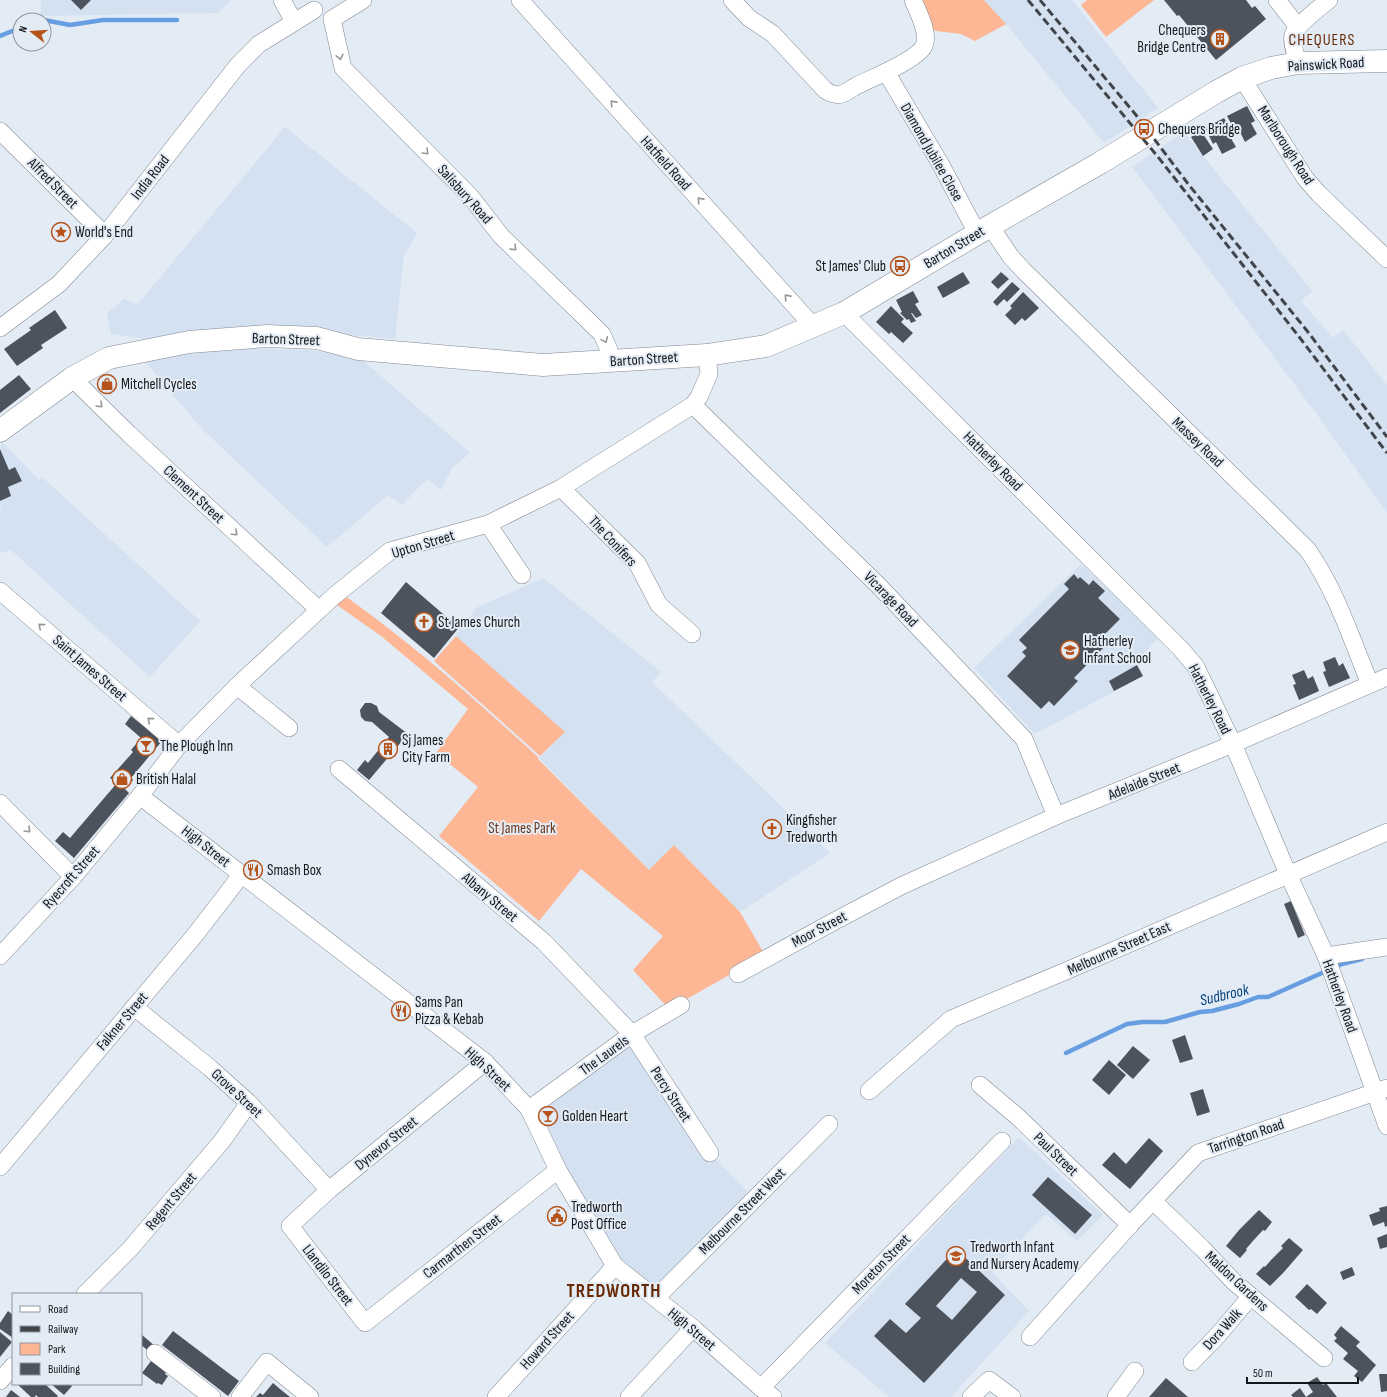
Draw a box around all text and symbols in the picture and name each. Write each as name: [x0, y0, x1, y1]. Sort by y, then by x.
north arrow: [12, 12, 52, 52]
place label: Chequers Bridge Centre: [1137, 21, 1206, 57]
text: N: [16, 24, 30, 34]
building icon: Chequers Bridge Centre: [1209, 28, 1231, 50]
district label: CHEQUERS: [1289, 31, 1355, 50]
street label: Painswick Road: [1287, 53, 1365, 76]
one-way arrow: [336, 54, 344, 60]
street label: Diamond Jubilee Close: [896, 100, 967, 205]
one-way arrow: [611, 101, 618, 108]
street label: Marlborough Road: [1253, 102, 1318, 188]
bus stop icon: Chequers Bridge: [1133, 118, 1155, 140]
place label: Chequers Bridge: [1158, 120, 1240, 139]
street label: Hatfield Road: [636, 132, 695, 195]
one-way arrow: [421, 147, 429, 155]
street label: India Road: [127, 151, 174, 204]
street label: Alfred Street: [23, 153, 82, 213]
street label: Salisbury Road: [433, 161, 496, 228]
one-way arrow: [697, 197, 705, 205]
place icon: World's End: [50, 221, 72, 243]
street label: Barton Street: [920, 222, 989, 273]
place label: World's End: [75, 223, 133, 242]
one-way arrow: [509, 243, 517, 251]
bus stop icon: St James' Club: [889, 255, 911, 277]
place label: St James' Club: [815, 257, 886, 276]
one-way arrow: [784, 294, 791, 302]
street label: Barton Street: [252, 329, 321, 350]
one-way arrow: [600, 336, 608, 344]
street label: Barton Street: [609, 348, 679, 371]
shop icon: Mitchell Cycles: [96, 373, 118, 395]
place label: Mitchell Cycles: [121, 375, 197, 394]
one-way arrow: [95, 400, 103, 408]
street label: Massey Road: [1168, 413, 1227, 472]
street label: Hatherley Road: [959, 428, 1026, 495]
street label: Clement Street: [159, 461, 229, 528]
street label: The Conifers: [584, 512, 641, 571]
street label: Upton Street: [389, 526, 457, 563]
one-way arrow: [230, 528, 238, 535]
street label: Vicarage Road: [859, 567, 922, 631]
church icon: St James Church: [413, 611, 435, 633]
place label: St James Church: [438, 613, 520, 632]
one-way arrow: [38, 623, 45, 630]
street label: Saint James Street: [49, 631, 131, 706]
place label: Hatherley Infant School: [1084, 632, 1151, 668]
school or university icon: Hatherley Infant School: [1059, 639, 1081, 661]
street label: Hatherley Road: [1184, 661, 1235, 738]
one-way arrow: [147, 718, 154, 725]
place label: Sj James City Farm: [402, 731, 450, 767]
bar icon: The Plough Inn: [135, 735, 157, 757]
place label: The Plough Inn: [160, 737, 233, 756]
building icon: Sj James City Farm: [377, 738, 399, 760]
street label: Adelaide Street: [1104, 758, 1183, 805]
shop icon: British Halal: [111, 768, 133, 790]
place label: British Halal: [136, 770, 196, 789]
place label: Kingfisher Tredworth: [786, 811, 837, 847]
church icon: Kingfisher Tredworth: [761, 818, 783, 840]
park label: St James Park: [488, 819, 556, 838]
street label: High Street: [177, 821, 234, 872]
one-way arrow: [23, 825, 30, 833]
street label: Ryecroft Street: [39, 842, 104, 913]
restaurant icon: Smash Box: [242, 859, 264, 881]
place label: Smash Box: [267, 861, 322, 880]
street label: Albany Street: [457, 868, 522, 927]
street label: Moor Street: [788, 907, 850, 952]
street label: Melbourne Street East: [1064, 917, 1174, 980]
street label: Hatherley Road: [1318, 957, 1362, 1035]
water label: Sudbrook: [1198, 980, 1252, 1010]
street label: Falkner Street: [92, 988, 153, 1054]
place label: Sams Pan Pizza & Kebab: [415, 993, 484, 1029]
restaurant icon: Sams Pan Pizza & Kebab: [390, 1000, 412, 1022]
street label: The Laurels: [576, 1031, 633, 1080]
street label: High Street: [460, 1043, 515, 1096]
street label: Percy Street: [646, 1063, 696, 1126]
street label: Grove Street: [207, 1065, 267, 1122]
bar icon: Golden Heart: [537, 1105, 559, 1127]
place label: Golden Heart: [562, 1107, 629, 1126]
street label: Dynevor Street: [351, 1112, 422, 1175]
street label: Tarrington Road: [1206, 1115, 1287, 1158]
street label: Paul Street: [1029, 1128, 1082, 1181]
street label: Melbourne Street West: [695, 1164, 790, 1259]
street label: Regent Street: [142, 1168, 201, 1234]
place label: Tredworth Post Office: [571, 1198, 627, 1234]
public building icon: Tredworth Post Office: [546, 1205, 568, 1227]
street label: Carmarthen Street: [419, 1210, 506, 1283]
street label: Moreton Street: [848, 1230, 915, 1298]
place label: Tredworth Infant and Nursery Academy: [970, 1238, 1079, 1274]
street label: Llandilo Street: [298, 1241, 358, 1310]
school or university icon: Tredworth Infant and Nursery Academy: [945, 1245, 967, 1267]
street label: Maldon Gardens: [1201, 1247, 1272, 1316]
district label: TREDWORTH: [567, 1280, 661, 1303]
legend: [12, 1293, 142, 1385]
text: Road: [48, 1302, 68, 1317]
street label: High Street: [664, 1304, 720, 1355]
street label: Dora Walk: [1199, 1304, 1246, 1354]
street label: Howard Street: [516, 1307, 579, 1373]
text: Railway: [48, 1322, 79, 1337]
text: Park: [48, 1342, 66, 1357]
scale bar: [1247, 1359, 1358, 1385]
text: Building: [48, 1362, 80, 1377]
text: 50 m: [1253, 1366, 1273, 1381]

